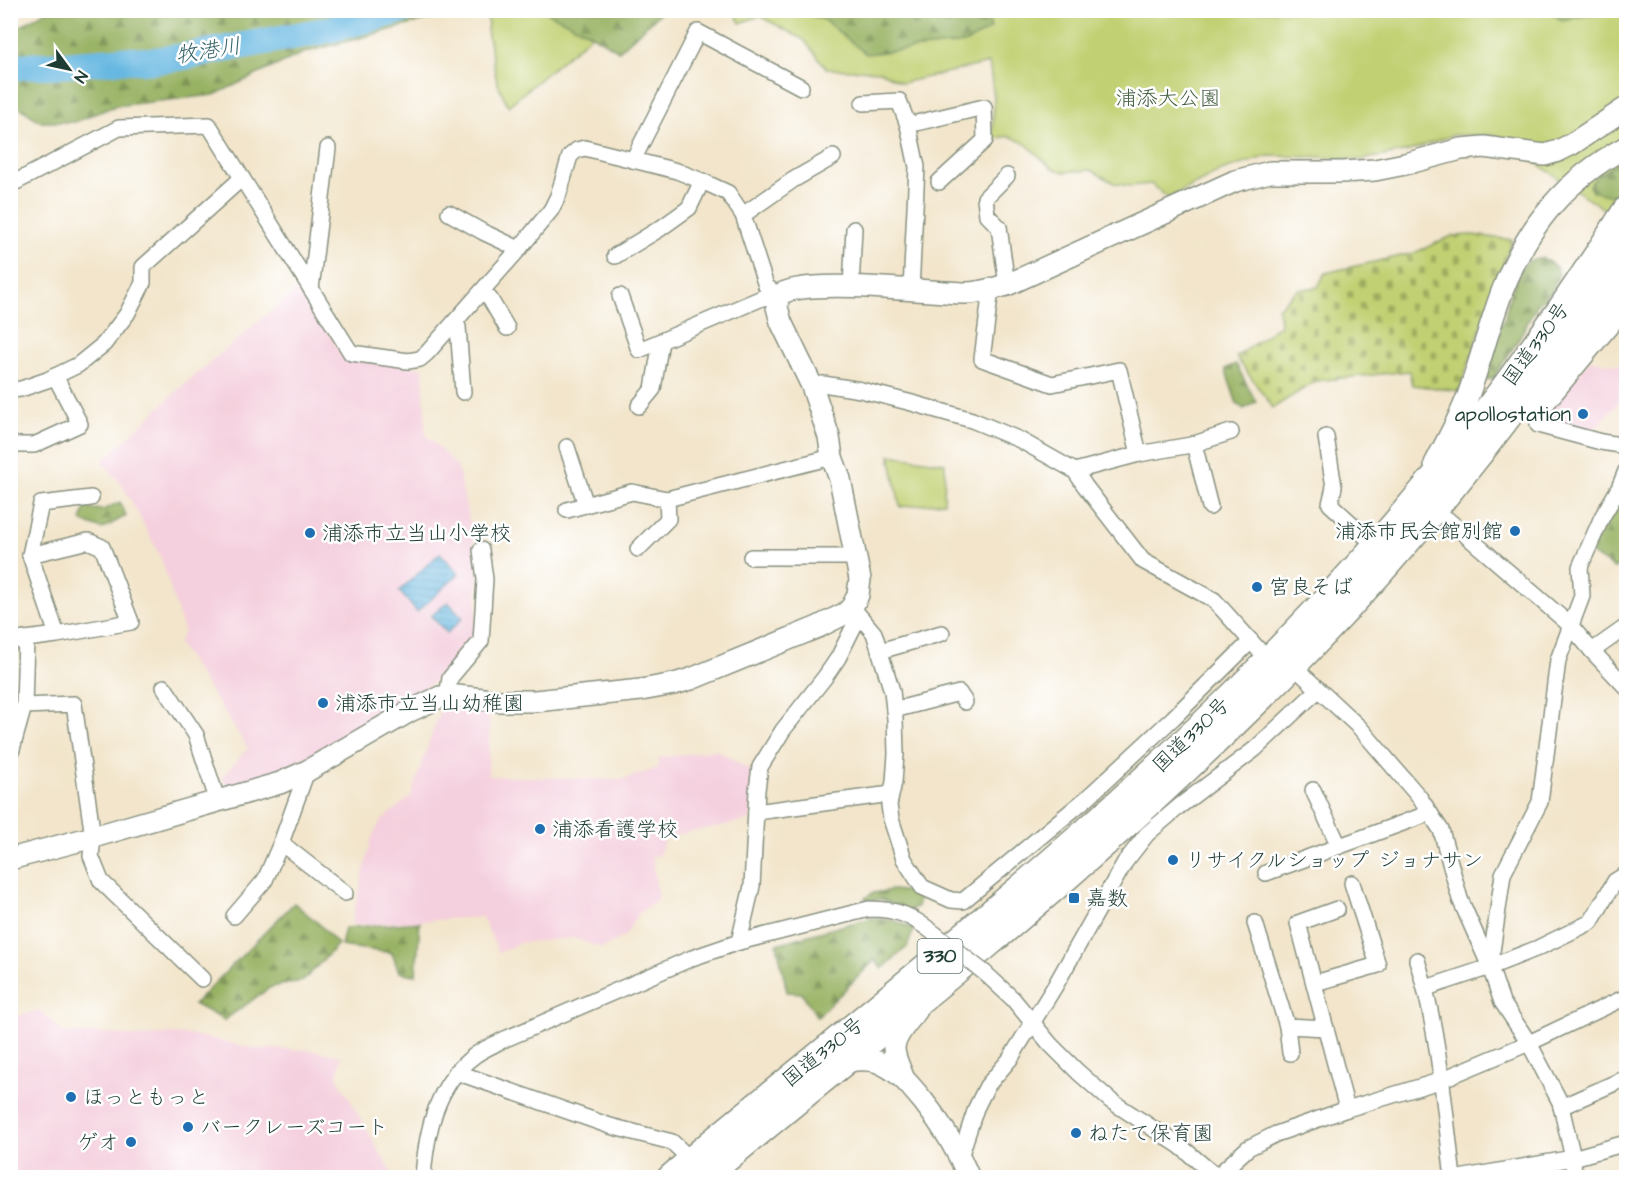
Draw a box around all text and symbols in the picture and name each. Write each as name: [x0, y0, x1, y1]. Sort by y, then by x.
water label: 牧港川: [173, 31, 243, 71]
north arrow: [39, 39, 99, 99]
text: N: [69, 66, 93, 87]
park label: 浦添大公園: [1116, 84, 1221, 113]
street label: 国道330号: [1496, 296, 1576, 392]
place label: apollostation: [1455, 400, 1571, 430]
marker: apollostation: [1576, 407, 1590, 421]
place label: 浦添市民会館別館: [1335, 517, 1503, 546]
place label: 浦添市立当山小学校: [322, 519, 511, 548]
marker: 浦添市民会館別館: [1508, 524, 1522, 538]
marker: 浦添市立当山小学校: [303, 526, 317, 540]
place label: 宮良そば: [1269, 573, 1353, 602]
marker: 宮良そば: [1250, 580, 1264, 594]
place label: 浦添市立当山幼稚園: [335, 689, 524, 718]
street label: 国道330号: [1146, 691, 1236, 779]
marker: 浦添市立当山幼稚園: [316, 696, 330, 710]
place label: 浦添看護学校: [552, 815, 678, 844]
marker: 浦添看護学校: [533, 822, 547, 836]
place label: リサイクルショップ ジョナサン: [1185, 846, 1483, 875]
marker: リサイクルショップ ジョナサン: [1166, 853, 1180, 867]
place label: 嘉数: [1086, 884, 1128, 913]
marker: 嘉数: [1067, 891, 1081, 905]
road number: 330: [918, 939, 962, 973]
street label: 国道330号: [776, 1010, 870, 1094]
place label: ほっともっと: [83, 1083, 209, 1112]
marker: ほっともっと: [64, 1090, 78, 1104]
place label: バークレーズコート: [200, 1113, 388, 1142]
place label: ねたて保育園: [1088, 1119, 1213, 1148]
marker: バークレーズコート: [181, 1120, 195, 1134]
marker: ねたて保育園: [1069, 1126, 1083, 1140]
place label: ゲオ: [77, 1128, 119, 1157]
marker: ゲオ: [124, 1135, 138, 1149]

